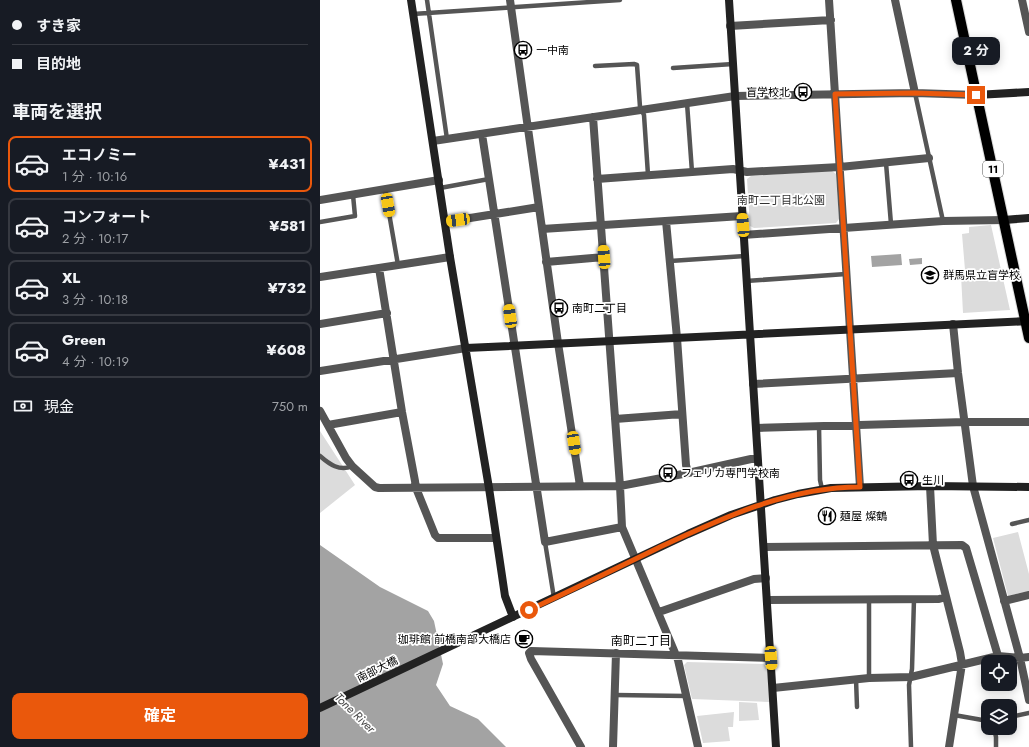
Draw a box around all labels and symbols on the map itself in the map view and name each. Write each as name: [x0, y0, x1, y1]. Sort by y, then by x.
callout: 2 分: [952, 37, 1000, 65]
bus stop icon: 一中南: [513, 40, 533, 60]
place label: 一中南: [536, 42, 569, 58]
bus stop icon: 盲学校北: [793, 82, 813, 102]
place label: 盲学校北: [746, 84, 790, 100]
route end: [967, 86, 985, 104]
road number: 11: [983, 161, 1003, 177]
car: [380, 192, 396, 218]
park label: 南町二丁目北公園: [737, 192, 825, 208]
car: [445, 212, 471, 228]
car: [736, 213, 750, 237]
car: [597, 245, 611, 269]
school or university icon: 群馬県立盲学校: [920, 265, 940, 285]
place label: 群馬県立盲学校: [943, 267, 1020, 283]
bus stop icon: 南町二丁目: [549, 298, 569, 318]
place label: 南町二丁目: [572, 300, 627, 316]
car: [502, 303, 518, 329]
car: [566, 430, 582, 456]
bus stop icon: フェリカ専門学校南: [658, 463, 678, 483]
place label: フェリカ専門学校南: [681, 465, 780, 481]
bus stop icon: 生川: [899, 470, 919, 490]
place label: 生川: [922, 472, 944, 488]
restaurant icon: 麺屋 燦鶴: [817, 506, 837, 526]
place label: 麺屋 燦鶴: [840, 508, 887, 524]
route start: [520, 601, 538, 619]
cafe icon: 珈琲館 前橋南部大橋店: [514, 629, 534, 649]
place label: 珈琲館 前橋南部大橋店: [398, 631, 511, 647]
district label: 南町二丁目: [611, 632, 671, 650]
car: [764, 646, 778, 670]
street label: 南部大橋: [354, 652, 400, 686]
water label: Tone River: [330, 689, 380, 738]

